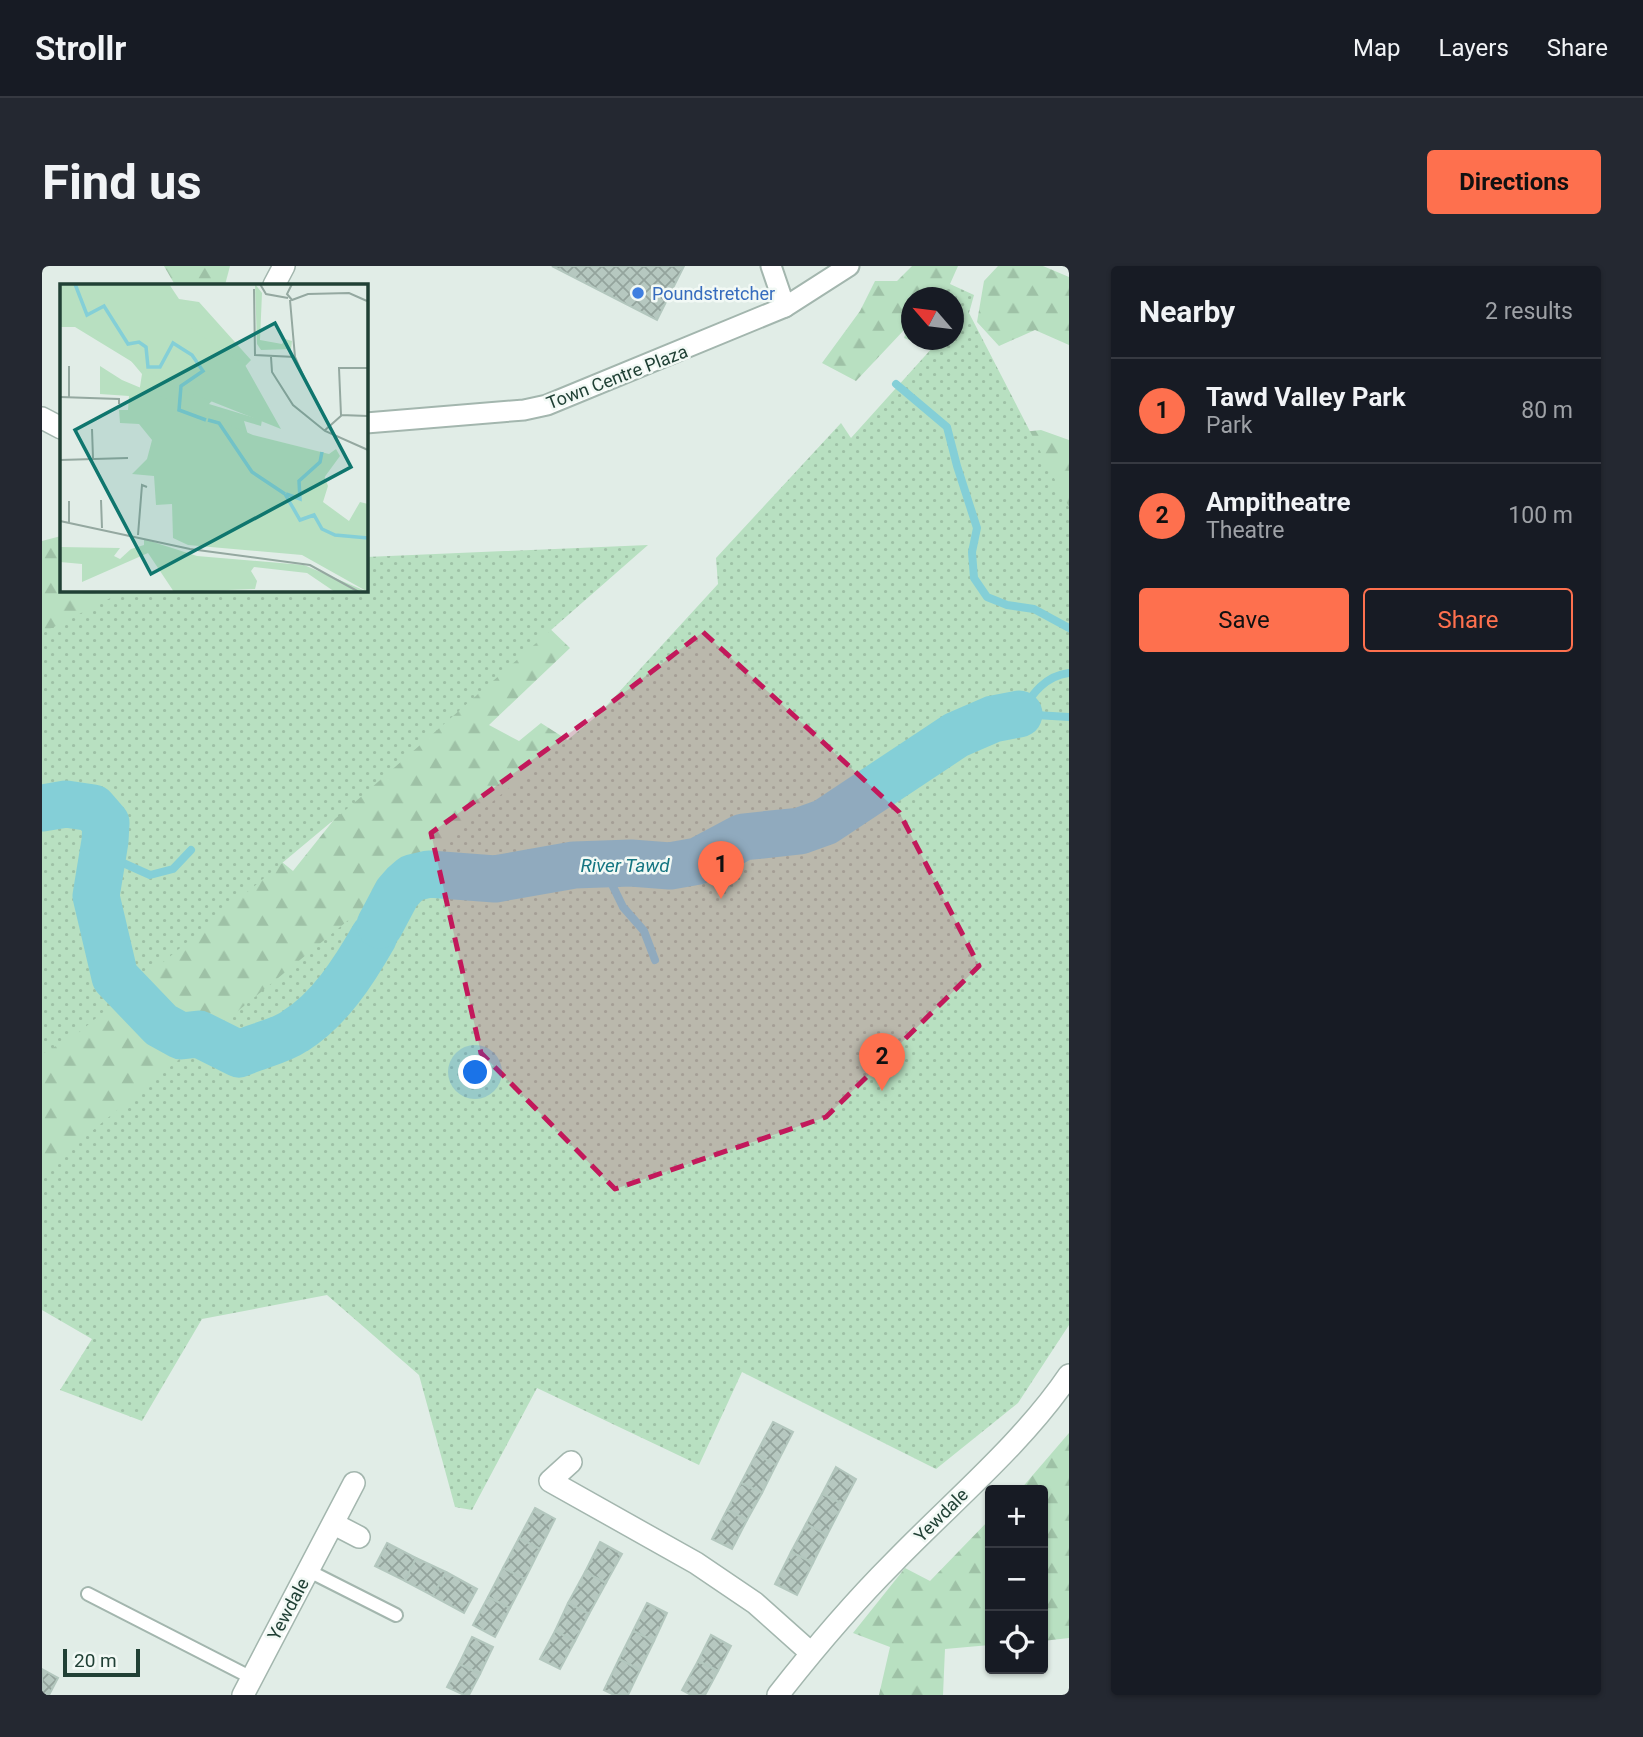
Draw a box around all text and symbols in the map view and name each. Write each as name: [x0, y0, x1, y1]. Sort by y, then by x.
text: Strollr: [35, 29, 126, 68]
text: Map: [1353, 34, 1401, 62]
text: Layers: [1439, 34, 1509, 62]
text: Share: [1547, 34, 1608, 62]
button: Directions: [1427, 150, 1601, 214]
text: Find us: [42, 154, 202, 211]
place label: Poundstretcher: [652, 283, 775, 304]
inset map: [60, 284, 368, 592]
marker: Poundstretcher: [630, 285, 646, 301]
north arrow: [901, 287, 964, 350]
text: Nearby: [1139, 294, 1235, 329]
text: 2 results: [1485, 298, 1573, 325]
street label: Town Centre Plaza: [544, 340, 690, 414]
text: Tawd Valley Park: [1206, 382, 1406, 412]
text: 1: [1155, 397, 1169, 424]
text: 80 m: [1521, 397, 1573, 424]
text: Park: [1206, 412, 1252, 439]
text: Ampitheatre: [1206, 487, 1351, 517]
text: 2: [1155, 502, 1169, 529]
text: 100 m: [1508, 502, 1573, 529]
text: Theatre: [1206, 517, 1284, 544]
button: Save: [1139, 588, 1349, 652]
button: Share: [1363, 588, 1573, 652]
pin: 1: [698, 841, 744, 899]
water label: River Tawd: [580, 854, 670, 877]
pin: 2: [859, 1033, 905, 1091]
your location: [458, 1055, 492, 1089]
street label: Yewdale: [910, 1484, 972, 1546]
map controls: [985, 1485, 1048, 1674]
button: +: [985, 1485, 1048, 1548]
button: −: [985, 1548, 1048, 1611]
street label: Yewdale: [263, 1574, 313, 1644]
button: locate: [985, 1611, 1048, 1674]
scale bar: [63, 1646, 140, 1678]
text: 20 m: [74, 1649, 117, 1672]

